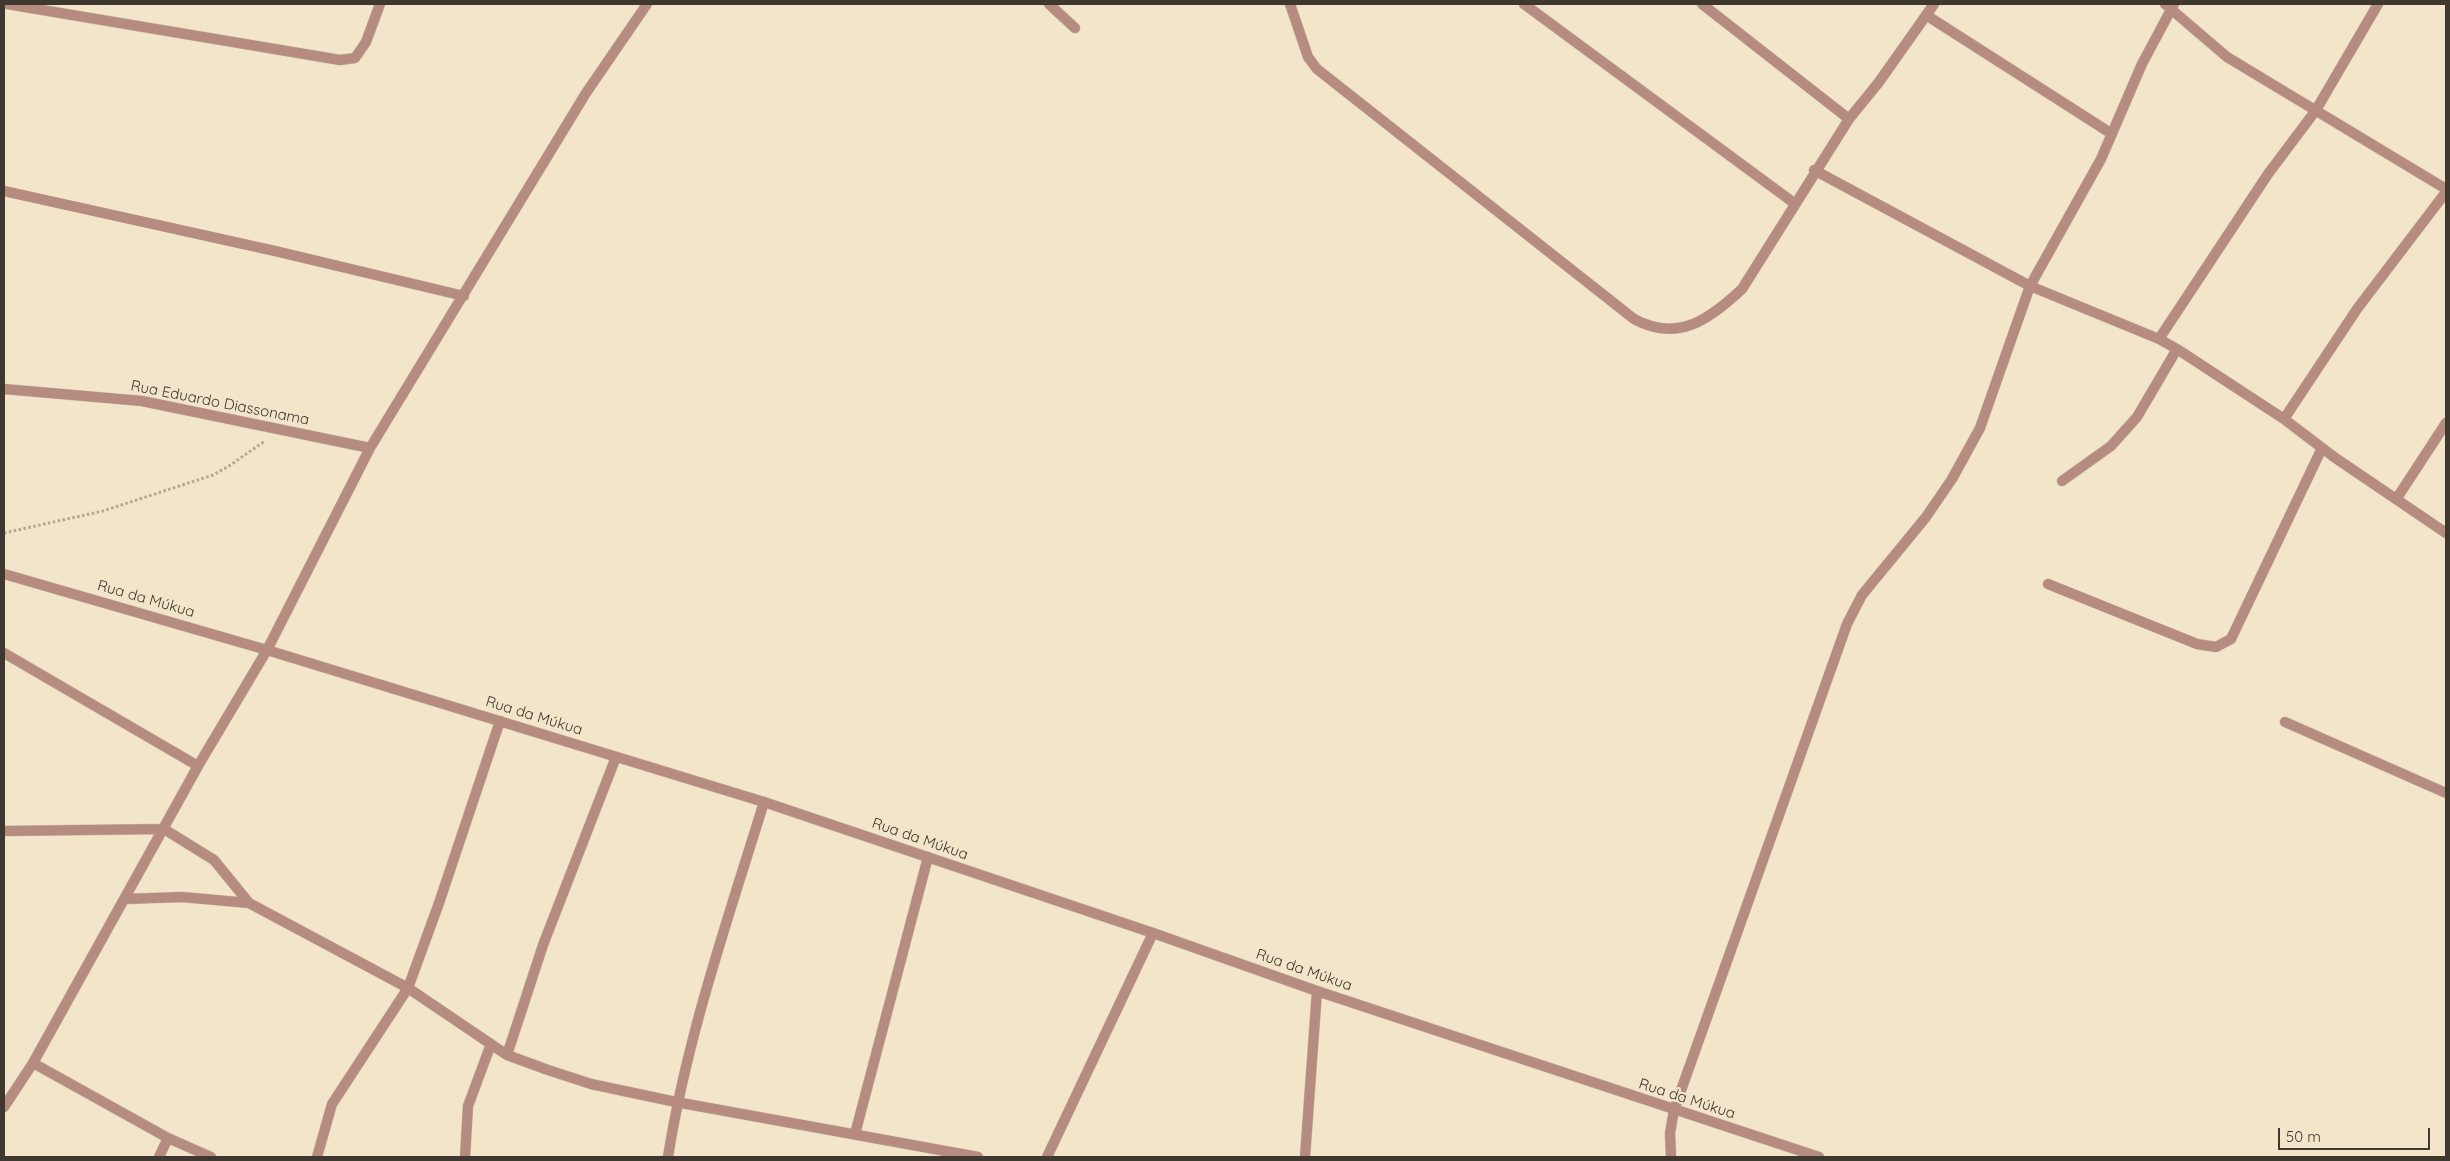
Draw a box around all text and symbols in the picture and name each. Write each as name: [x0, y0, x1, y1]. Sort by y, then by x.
street label: Rua Eduardo Diassonama: [129, 377, 311, 429]
street label: Rua da Múkua: [95, 577, 197, 621]
street label: Rua da Múkua: [483, 693, 585, 739]
street label: Rua da Múkua: [870, 814, 970, 864]
street label: Rua da Múkua: [1254, 945, 1354, 995]
street label: Rua da Múkua: [1636, 1075, 1738, 1123]
scale bar: [2280, 1118, 2432, 1150]
text: 50 m: [2286, 1127, 2321, 1146]

